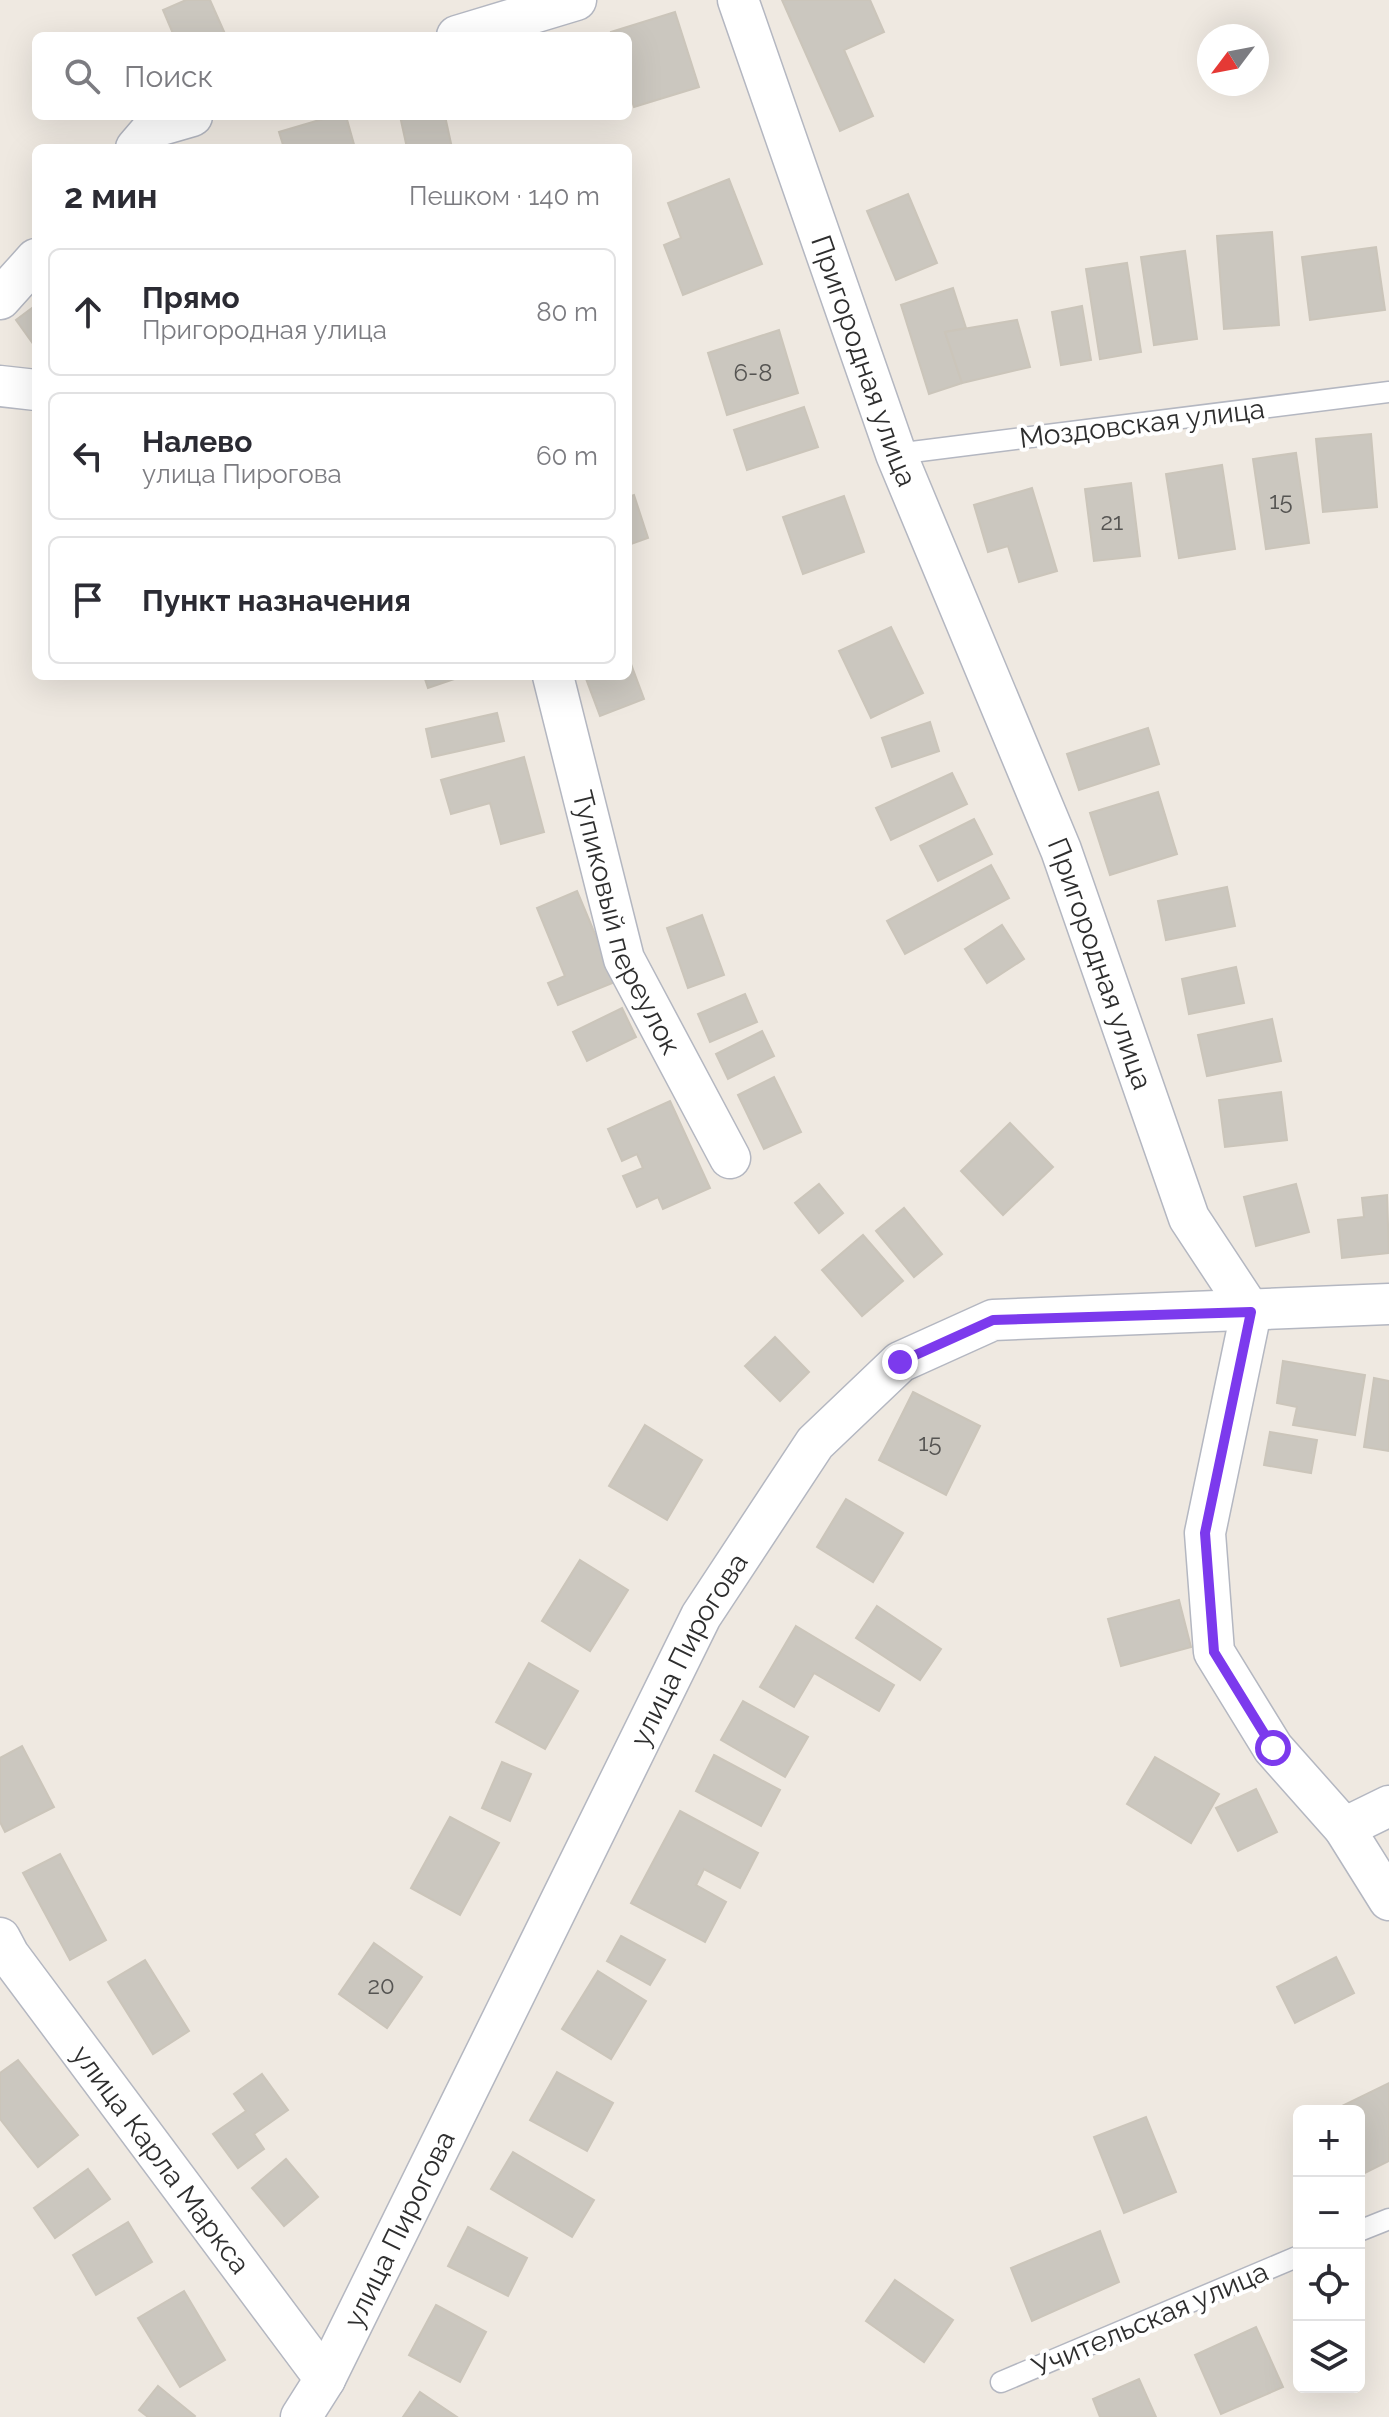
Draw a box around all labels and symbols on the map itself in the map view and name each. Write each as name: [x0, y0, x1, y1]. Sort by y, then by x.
north arrow: [1197, 24, 1269, 96]
street label: Пригородная улица: [804, 231, 924, 491]
house number: 6-8: [734, 358, 772, 387]
street label: Моздовская улица: [1018, 392, 1267, 455]
house number: 15: [1269, 486, 1293, 515]
house number: 21: [1101, 507, 1123, 536]
street label: Тупиковый переулок: [565, 787, 688, 1060]
street label: Пригородная улица: [1041, 833, 1159, 1094]
route end: [882, 1344, 918, 1380]
house number: 15: [918, 1428, 942, 1457]
street label: улица Пирогова: [623, 1547, 755, 1752]
route start: [1255, 1730, 1291, 1766]
house number: 20: [367, 1971, 395, 2000]
street label: улица Карла Маркса: [65, 2039, 257, 2280]
street label: улица Пирогова: [337, 2126, 462, 2333]
street label: Учительская улица: [1027, 2255, 1273, 2384]

